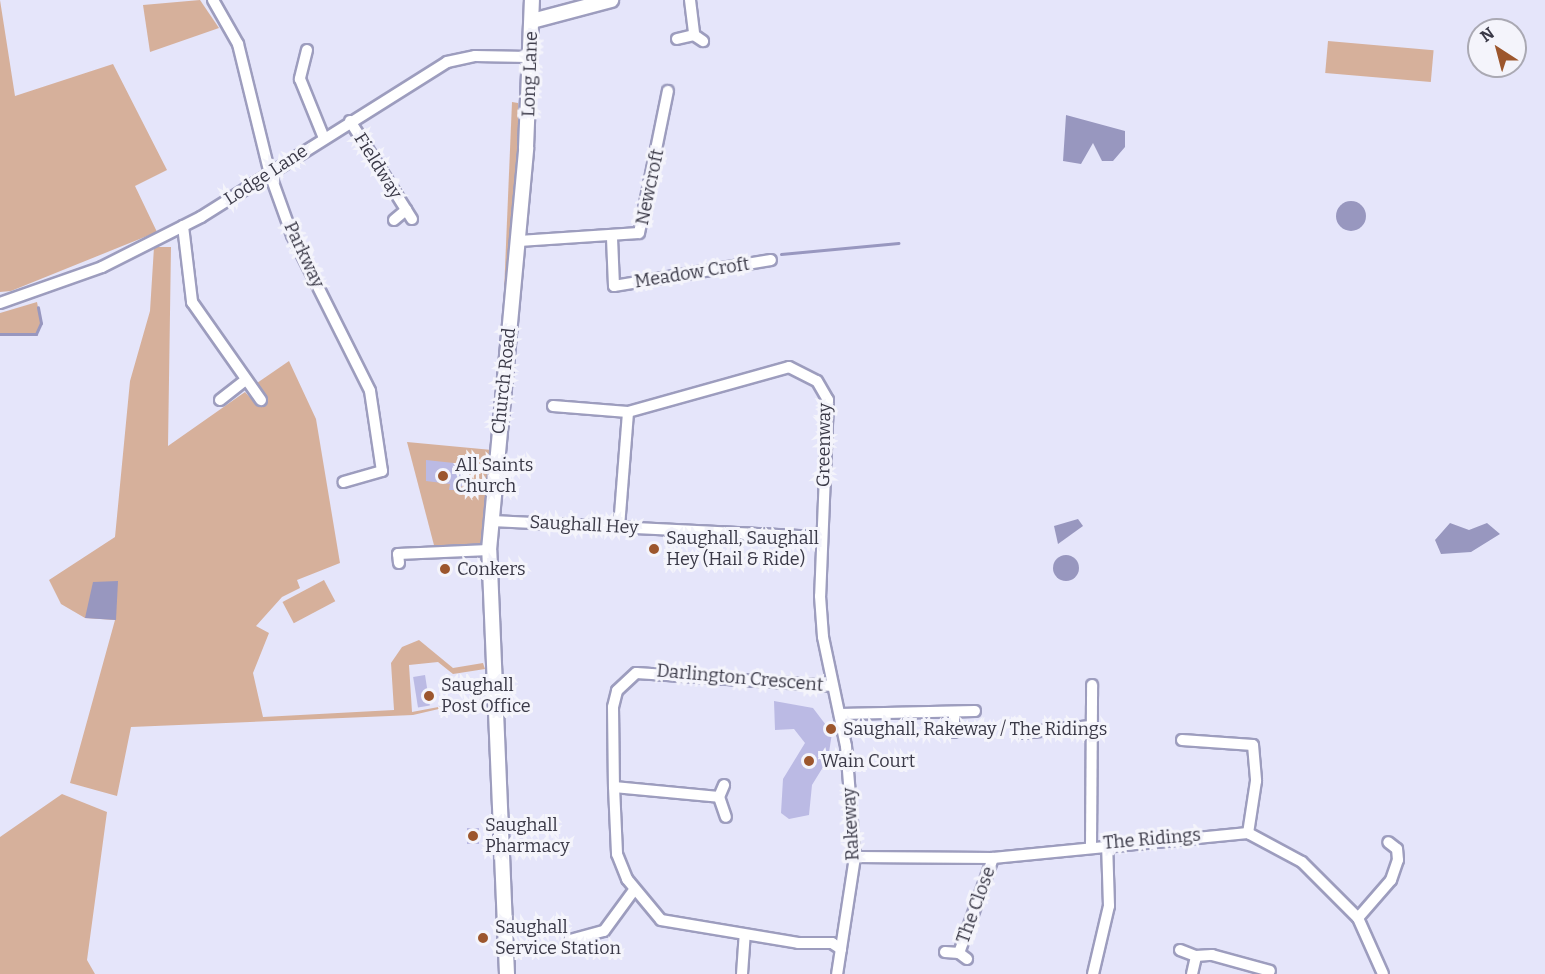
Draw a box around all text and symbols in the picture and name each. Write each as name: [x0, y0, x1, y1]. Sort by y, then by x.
north arrow: [1467, 18, 1527, 78]
text: N: [1477, 23, 1498, 46]
street label: Long Lane: [518, 31, 542, 117]
street label: Fieldway: [349, 129, 407, 203]
street label: Lodge Lane: [220, 140, 312, 210]
street label: Newcroft: [631, 147, 669, 227]
street label: Parkway: [279, 218, 329, 292]
street label: Meadow Croft: [633, 253, 751, 293]
street label: Church Road: [488, 327, 520, 435]
street label: Greenway: [812, 403, 836, 487]
place label: All Saints Church: [455, 455, 533, 498]
marker: All Saints Church: [436, 469, 450, 483]
street label: Saughall Hey: [529, 511, 639, 539]
place label: Saughall, Saughall Hey (Hail & Ride): [666, 528, 819, 570]
marker: Saughall, Saughall Hey (Hail & Ride): [647, 542, 661, 556]
place label: Conkers: [457, 558, 526, 580]
marker: Conkers: [438, 562, 452, 576]
street label: Darlington Crescent: [656, 660, 824, 696]
place label: Saughall Post Office: [441, 675, 531, 718]
marker: Saughall Post Office: [422, 689, 436, 703]
place label: Saughall, Rakeway / The Ridings: [843, 718, 1107, 740]
marker: Saughall, Rakeway / The Ridings: [824, 722, 838, 736]
place label: Wain Court: [821, 750, 915, 772]
marker: Wain Court: [802, 754, 816, 768]
street label: Rakeway: [838, 787, 864, 861]
place label: Saughall Pharmacy: [485, 815, 570, 858]
street label: The Ridings: [1102, 824, 1202, 854]
marker: Saughall Pharmacy: [466, 829, 480, 843]
street label: The Close: [952, 864, 1000, 946]
place label: Saughall Service Station: [495, 917, 621, 960]
marker: Saughall Service Station: [476, 931, 490, 945]

